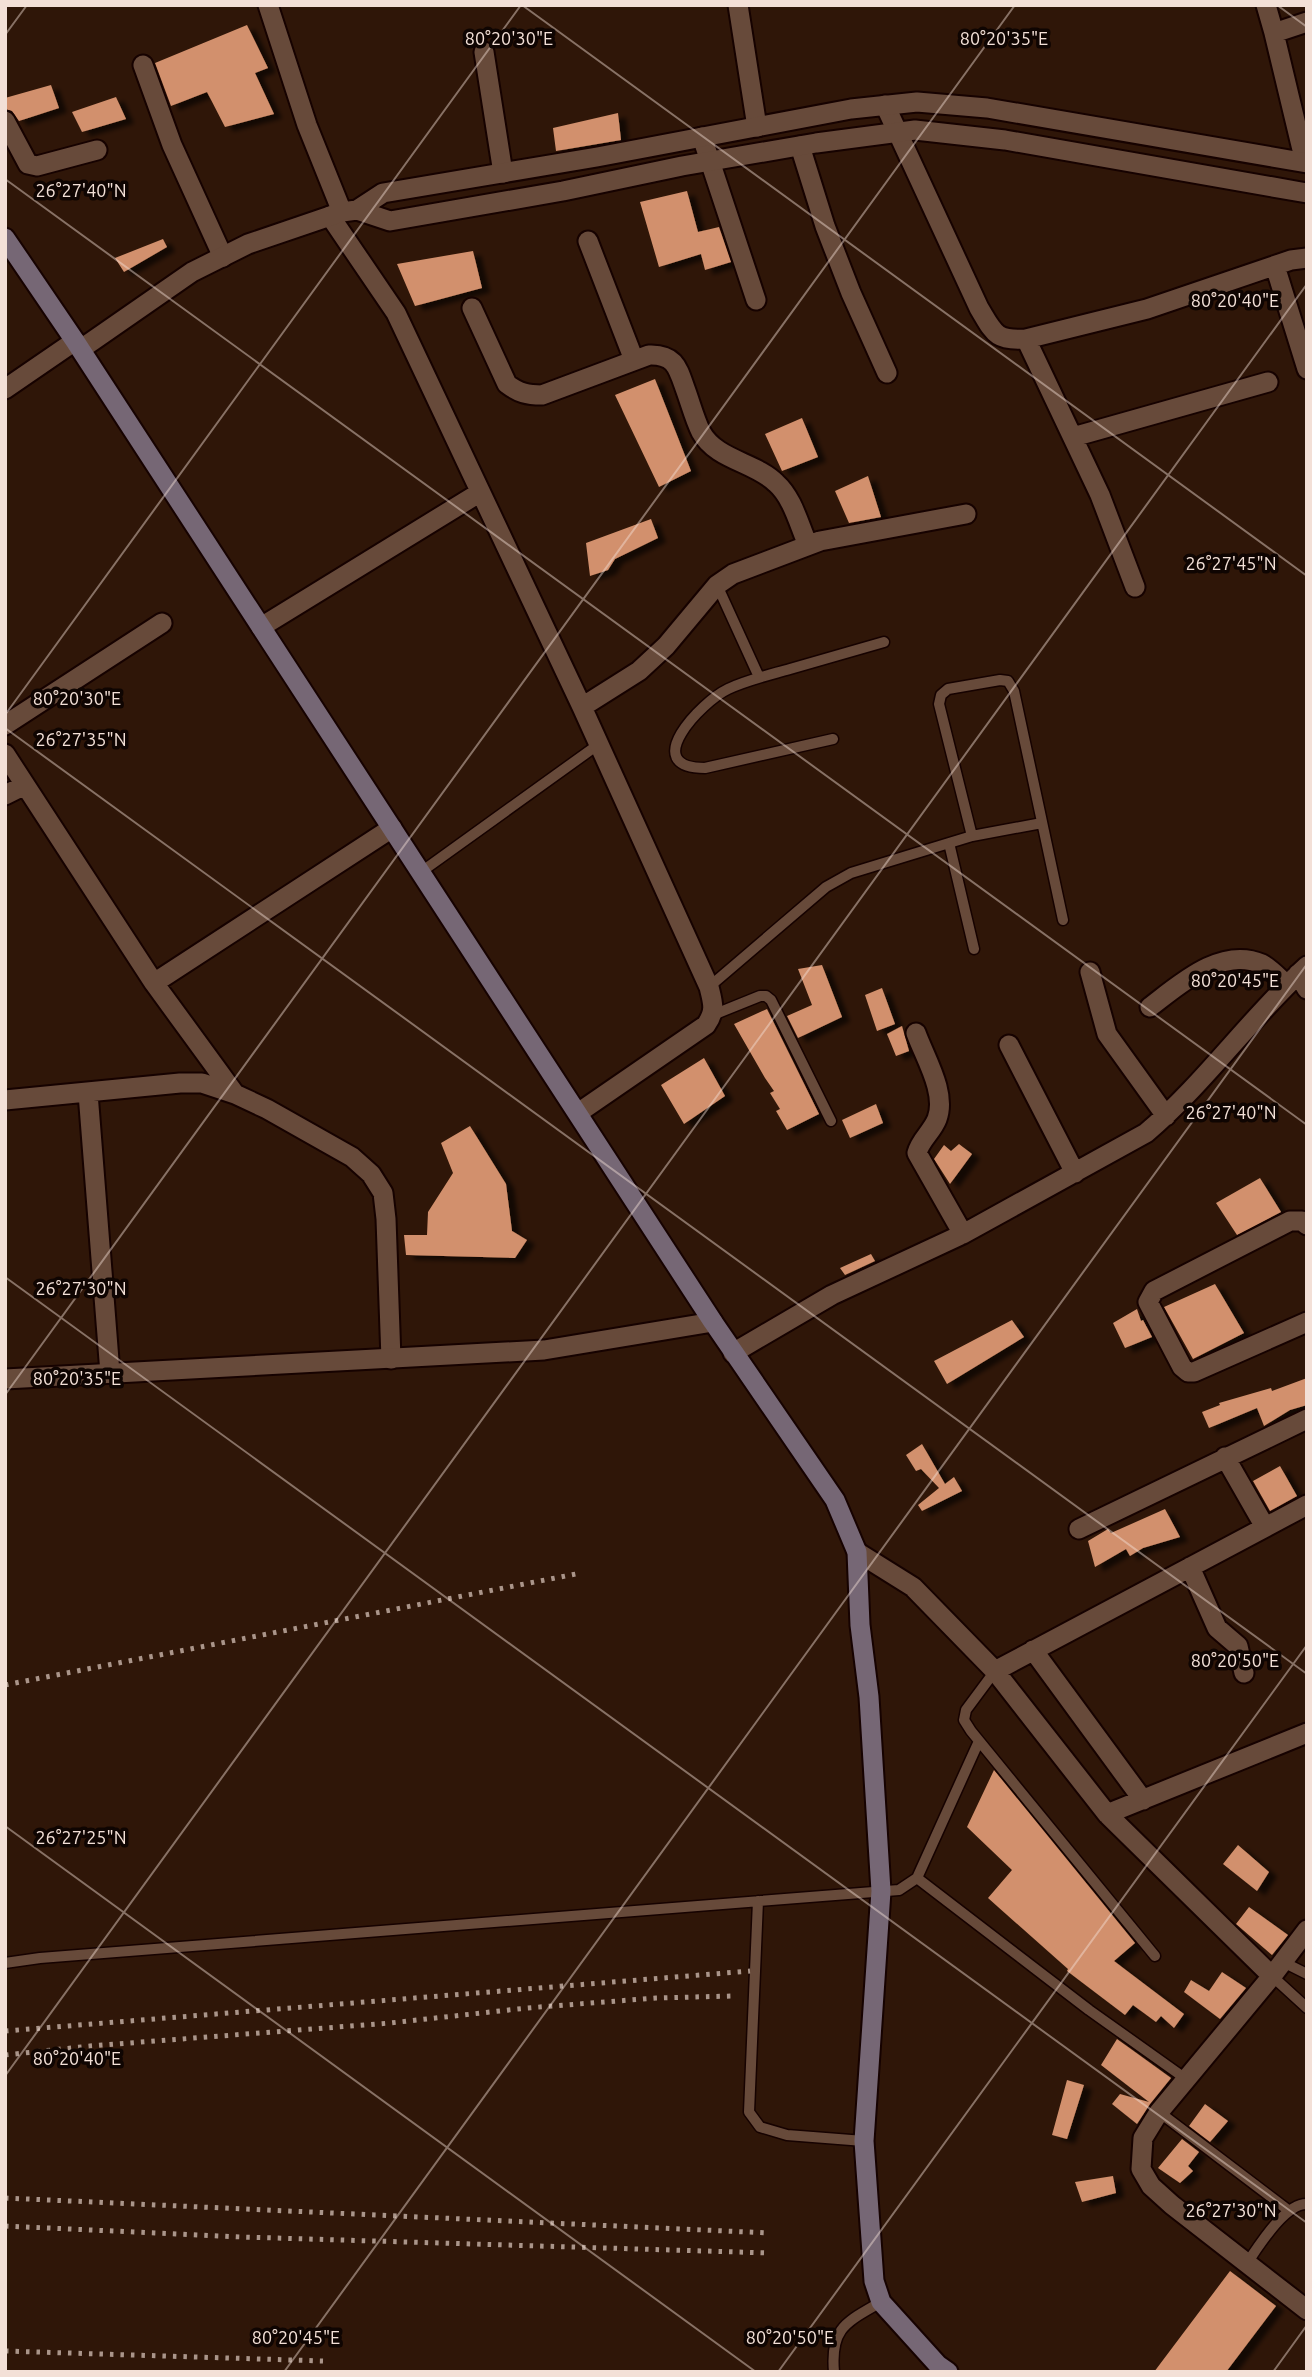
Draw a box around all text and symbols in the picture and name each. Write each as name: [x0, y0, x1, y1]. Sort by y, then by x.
text: 80°20'30"E: [465, 28, 553, 48]
text: 80°20'35"E: [960, 28, 1048, 48]
text: 26°27'40"N: [35, 180, 127, 200]
text: 80°20'40"E: [1191, 290, 1279, 310]
text: 26°27'45"N: [1185, 553, 1277, 573]
text: 80°20'30"E: [33, 688, 121, 708]
text: 26°27'35"N: [35, 729, 127, 749]
text: 80°20'45"E: [1191, 970, 1279, 990]
text: 26°27'40"N: [1185, 1102, 1277, 1122]
text: 26°27'30"N: [35, 1278, 127, 1298]
text: 80°20'35"E: [33, 1368, 121, 1388]
text: 80°20'50"E: [1191, 1650, 1279, 1670]
text: 26°27'25"N: [35, 1827, 127, 1847]
text: 80°20'40"E: [33, 2048, 121, 2068]
text: 26°27'30"N: [1185, 2200, 1277, 2220]
text: 80°20'45"E: [252, 2327, 340, 2347]
text: 80°20'50"E: [746, 2327, 834, 2347]

